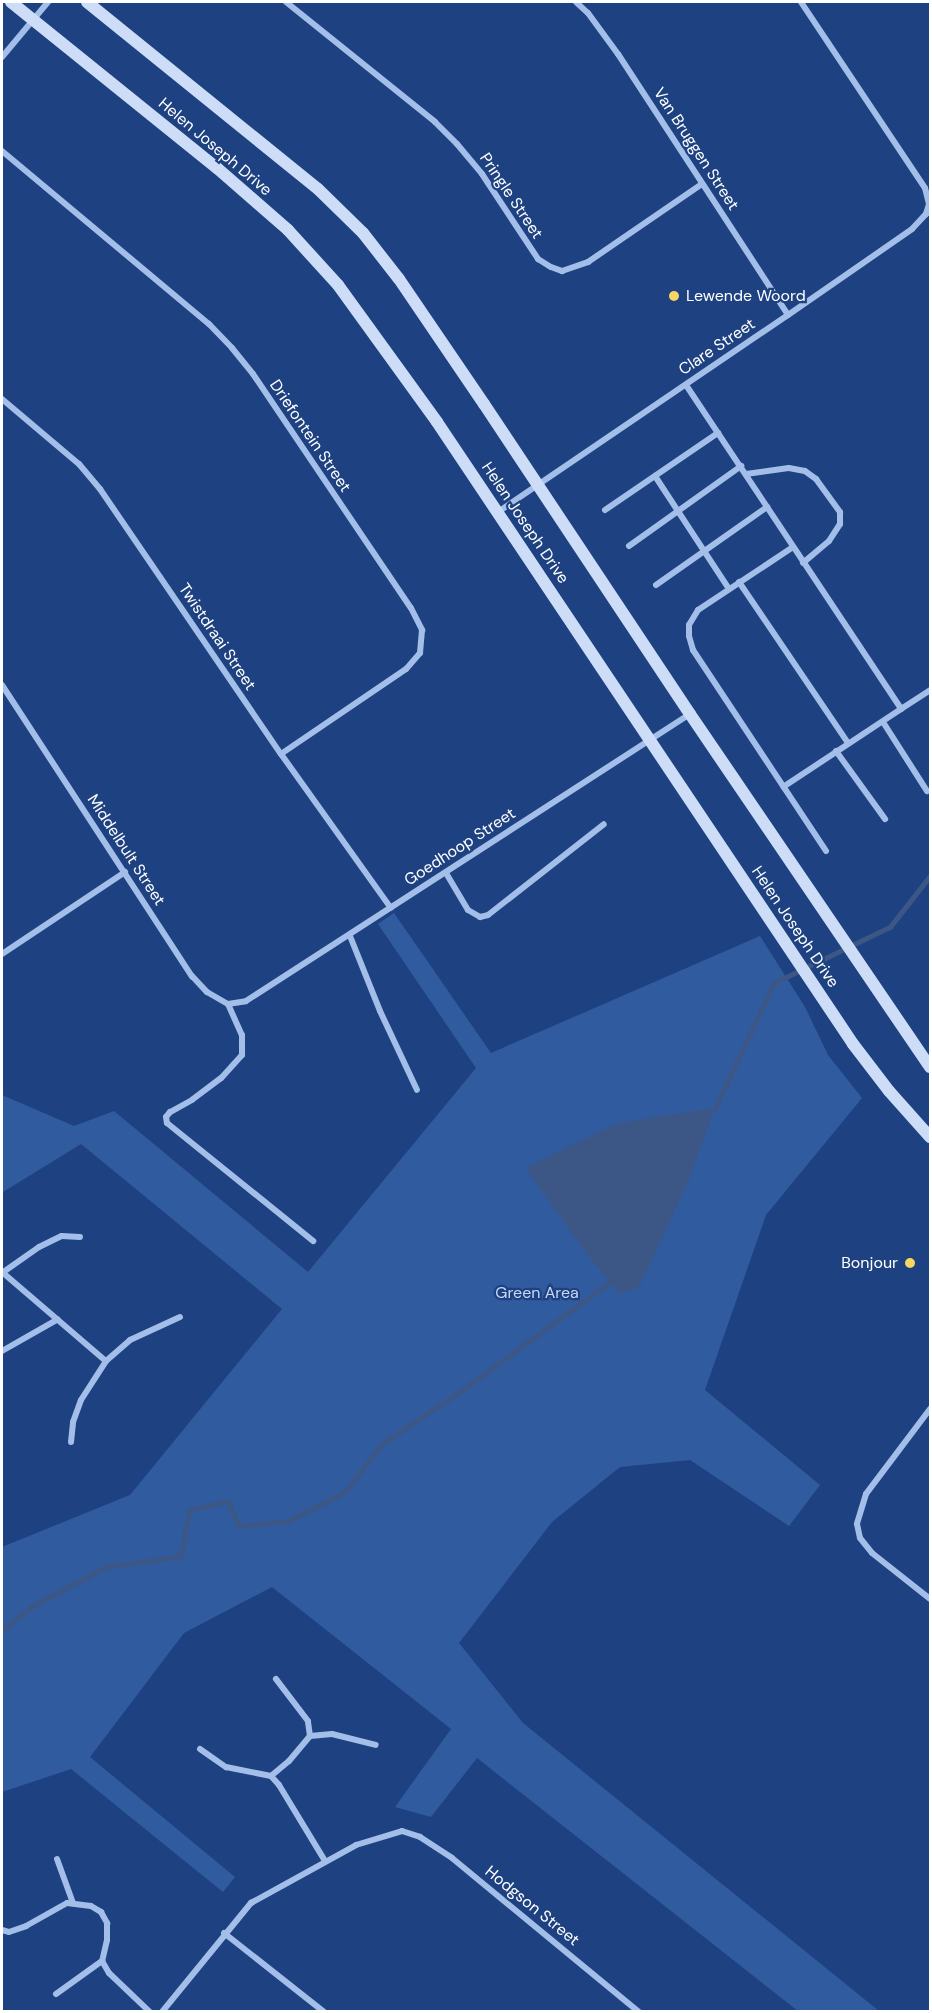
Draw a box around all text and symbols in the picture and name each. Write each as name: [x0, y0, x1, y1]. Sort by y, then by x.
street label: Van Bruggen Street: [649, 84, 743, 214]
street label: Helen Joseph Drive: [154, 94, 276, 200]
street label: Pringle Street: [475, 149, 547, 243]
place label: Lewende Woord: [686, 286, 806, 306]
marker: Lewende Woord: [667, 289, 681, 303]
street label: Clare Street: [675, 314, 759, 380]
street label: Driefontein Street: [265, 376, 355, 496]
street label: Helen Joseph Drive: [477, 459, 573, 587]
street label: Twistdraai Street: [174, 580, 260, 694]
street label: Middelbult Street: [83, 791, 169, 909]
street label: Goedhoop Street: [401, 804, 519, 890]
street label: Helen Joseph Drive: [747, 863, 843, 991]
place label: Bonjour: [841, 1253, 898, 1273]
marker: Bonjour: [903, 1256, 917, 1270]
park label: Green Area: [495, 1283, 579, 1303]
street label: Hodgson Street: [481, 1862, 583, 1950]

